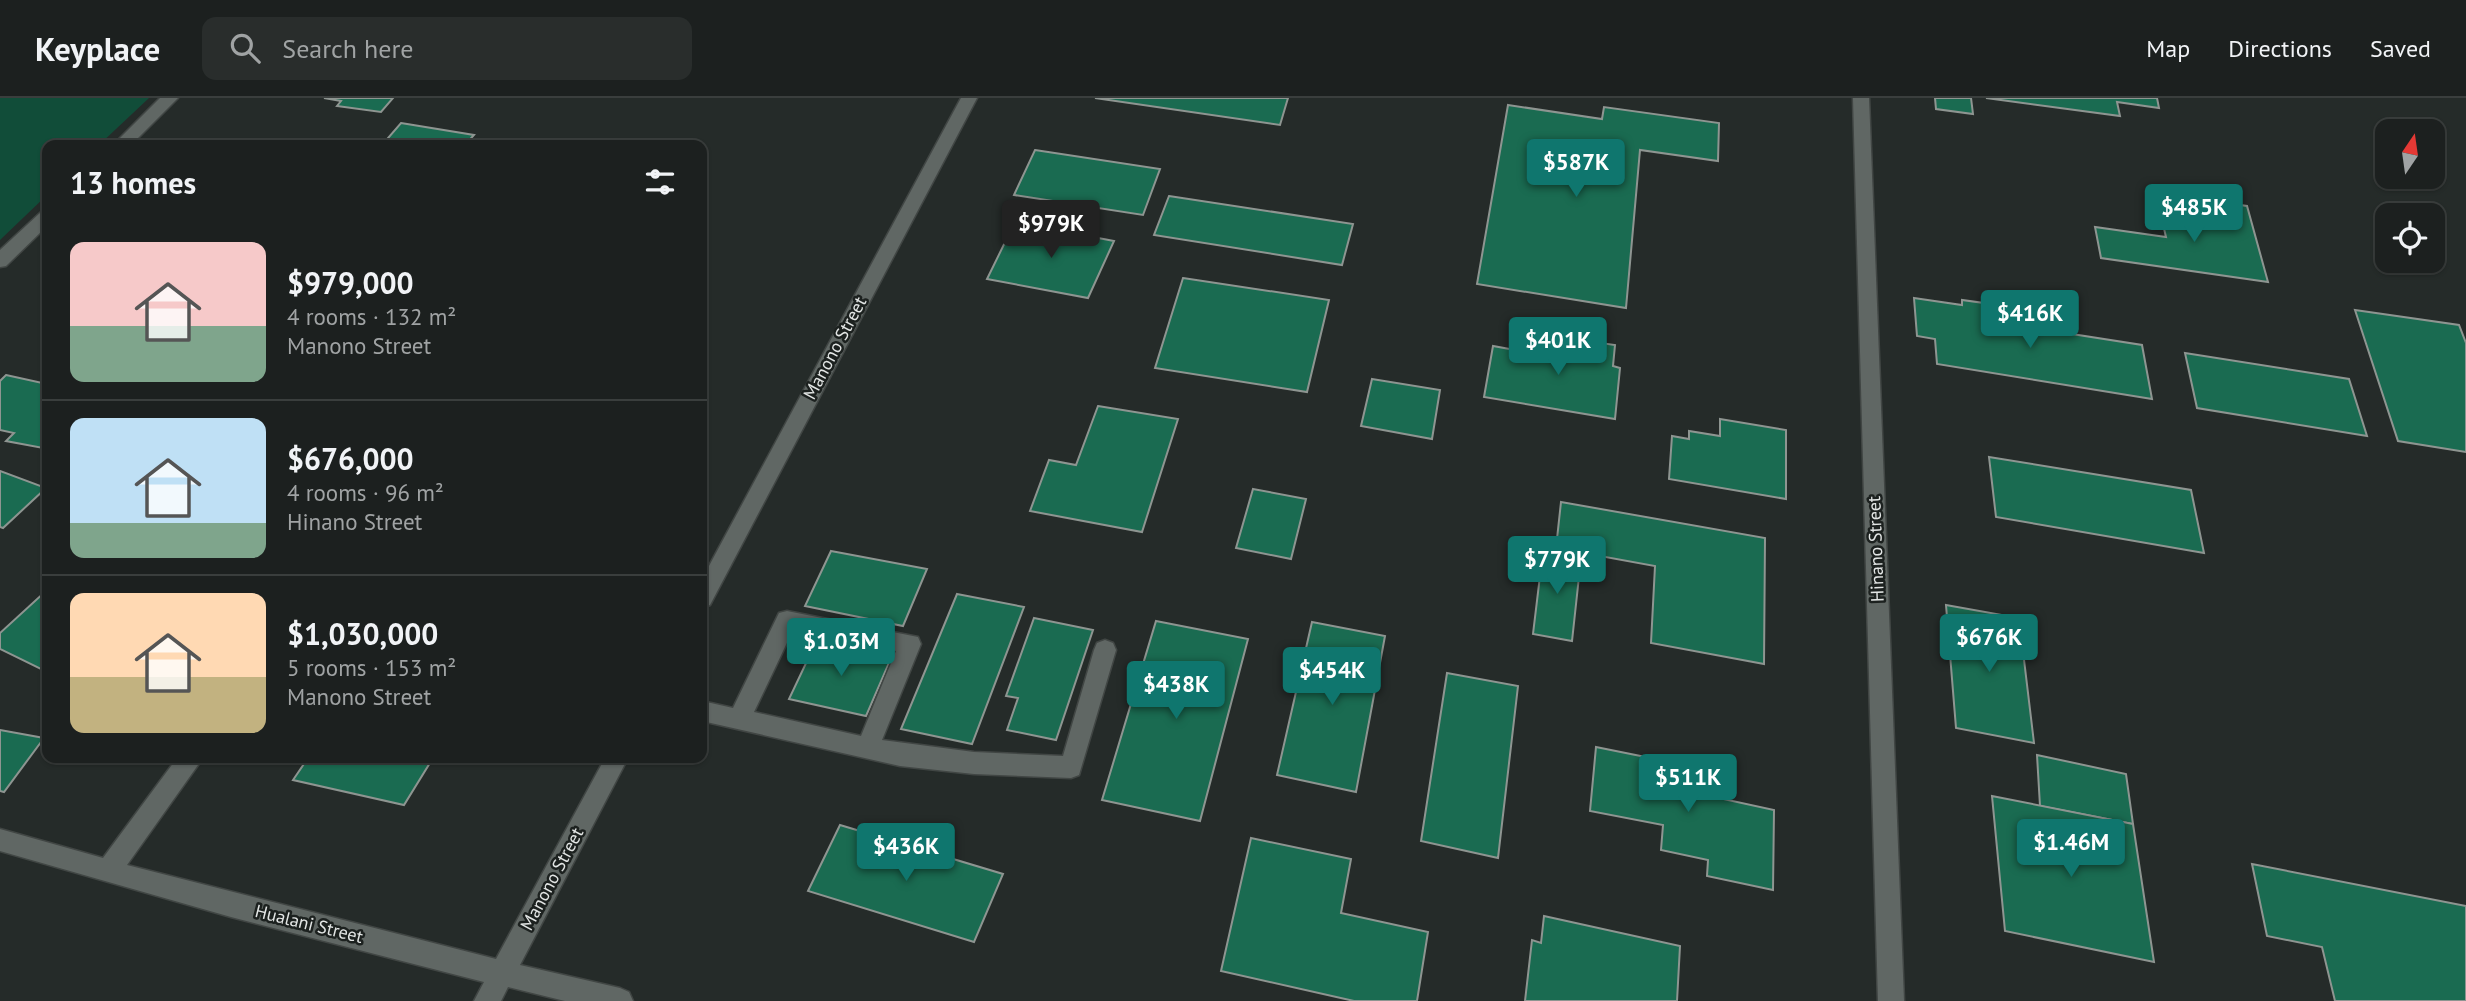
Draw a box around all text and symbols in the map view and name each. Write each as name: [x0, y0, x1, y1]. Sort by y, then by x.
search box: [202, 17, 692, 80]
text: Keyplace: [35, 27, 160, 70]
icon: search: [226, 29, 264, 67]
text: Search here: [282, 32, 413, 65]
text: Map: [2146, 33, 2190, 64]
text: Directions: [2228, 33, 2332, 64]
text: Saved: [2370, 33, 2431, 64]
north arrow: [2375, 119, 2445, 189]
map controls: [2375, 119, 2445, 273]
pin: $587K: [1527, 140, 1625, 199]
text: $587K: [1543, 147, 1609, 176]
text: 13 homes: [70, 163, 196, 202]
icon: filters: [641, 163, 679, 201]
pin: $485K: [2145, 184, 2243, 244]
text: $485K: [2161, 192, 2227, 221]
pin: $979K: [1002, 200, 1100, 260]
button: locate: [2375, 203, 2445, 273]
text: $979K: [1018, 208, 1084, 237]
text: $979,000: [287, 263, 414, 302]
icon: home: [126, 270, 210, 354]
pin: $416K: [1981, 290, 2079, 350]
street label: Manono Street: [798, 293, 871, 403]
text: $416K: [1997, 298, 2063, 327]
text: 4 rooms · 132 m²: [287, 302, 456, 331]
pin: $401K: [1509, 317, 1607, 377]
text: $401K: [1525, 325, 1591, 354]
text: Manono Street: [287, 331, 431, 360]
text: $676,000: [287, 439, 414, 478]
icon: home: [126, 446, 210, 530]
text: 4 rooms · 96 m²: [287, 478, 444, 507]
street label: Hinano Street: [1862, 496, 1889, 602]
text: Hinano Street: [287, 507, 422, 536]
pin: $779K: [1508, 536, 1606, 596]
text: $779K: [1524, 544, 1590, 573]
text: $1,030,000: [287, 614, 438, 653]
pin: $676K: [1940, 614, 2038, 674]
pin: $1.03M: [784, 618, 898, 678]
icon: home: [126, 621, 210, 705]
text: $676K: [1956, 622, 2022, 651]
text: $1.03M: [803, 626, 879, 655]
pin: $454K: [1283, 648, 1381, 707]
text: 5 rooms · 153 m²: [287, 653, 456, 682]
text: $454K: [1299, 655, 1365, 684]
pin: $438K: [1127, 662, 1225, 721]
text: $438K: [1143, 669, 1209, 698]
text: Manono Street: [287, 682, 431, 711]
pin: $511K: [1639, 754, 1737, 814]
text: $511K: [1655, 762, 1721, 791]
pin: $1.46M: [2014, 820, 2128, 879]
street label: Manono Street: [515, 824, 588, 934]
pin: $436K: [857, 824, 955, 883]
text: $1.46M: [2033, 827, 2109, 856]
text: $436K: [873, 831, 939, 860]
street label: Hualani Street: [253, 899, 365, 948]

